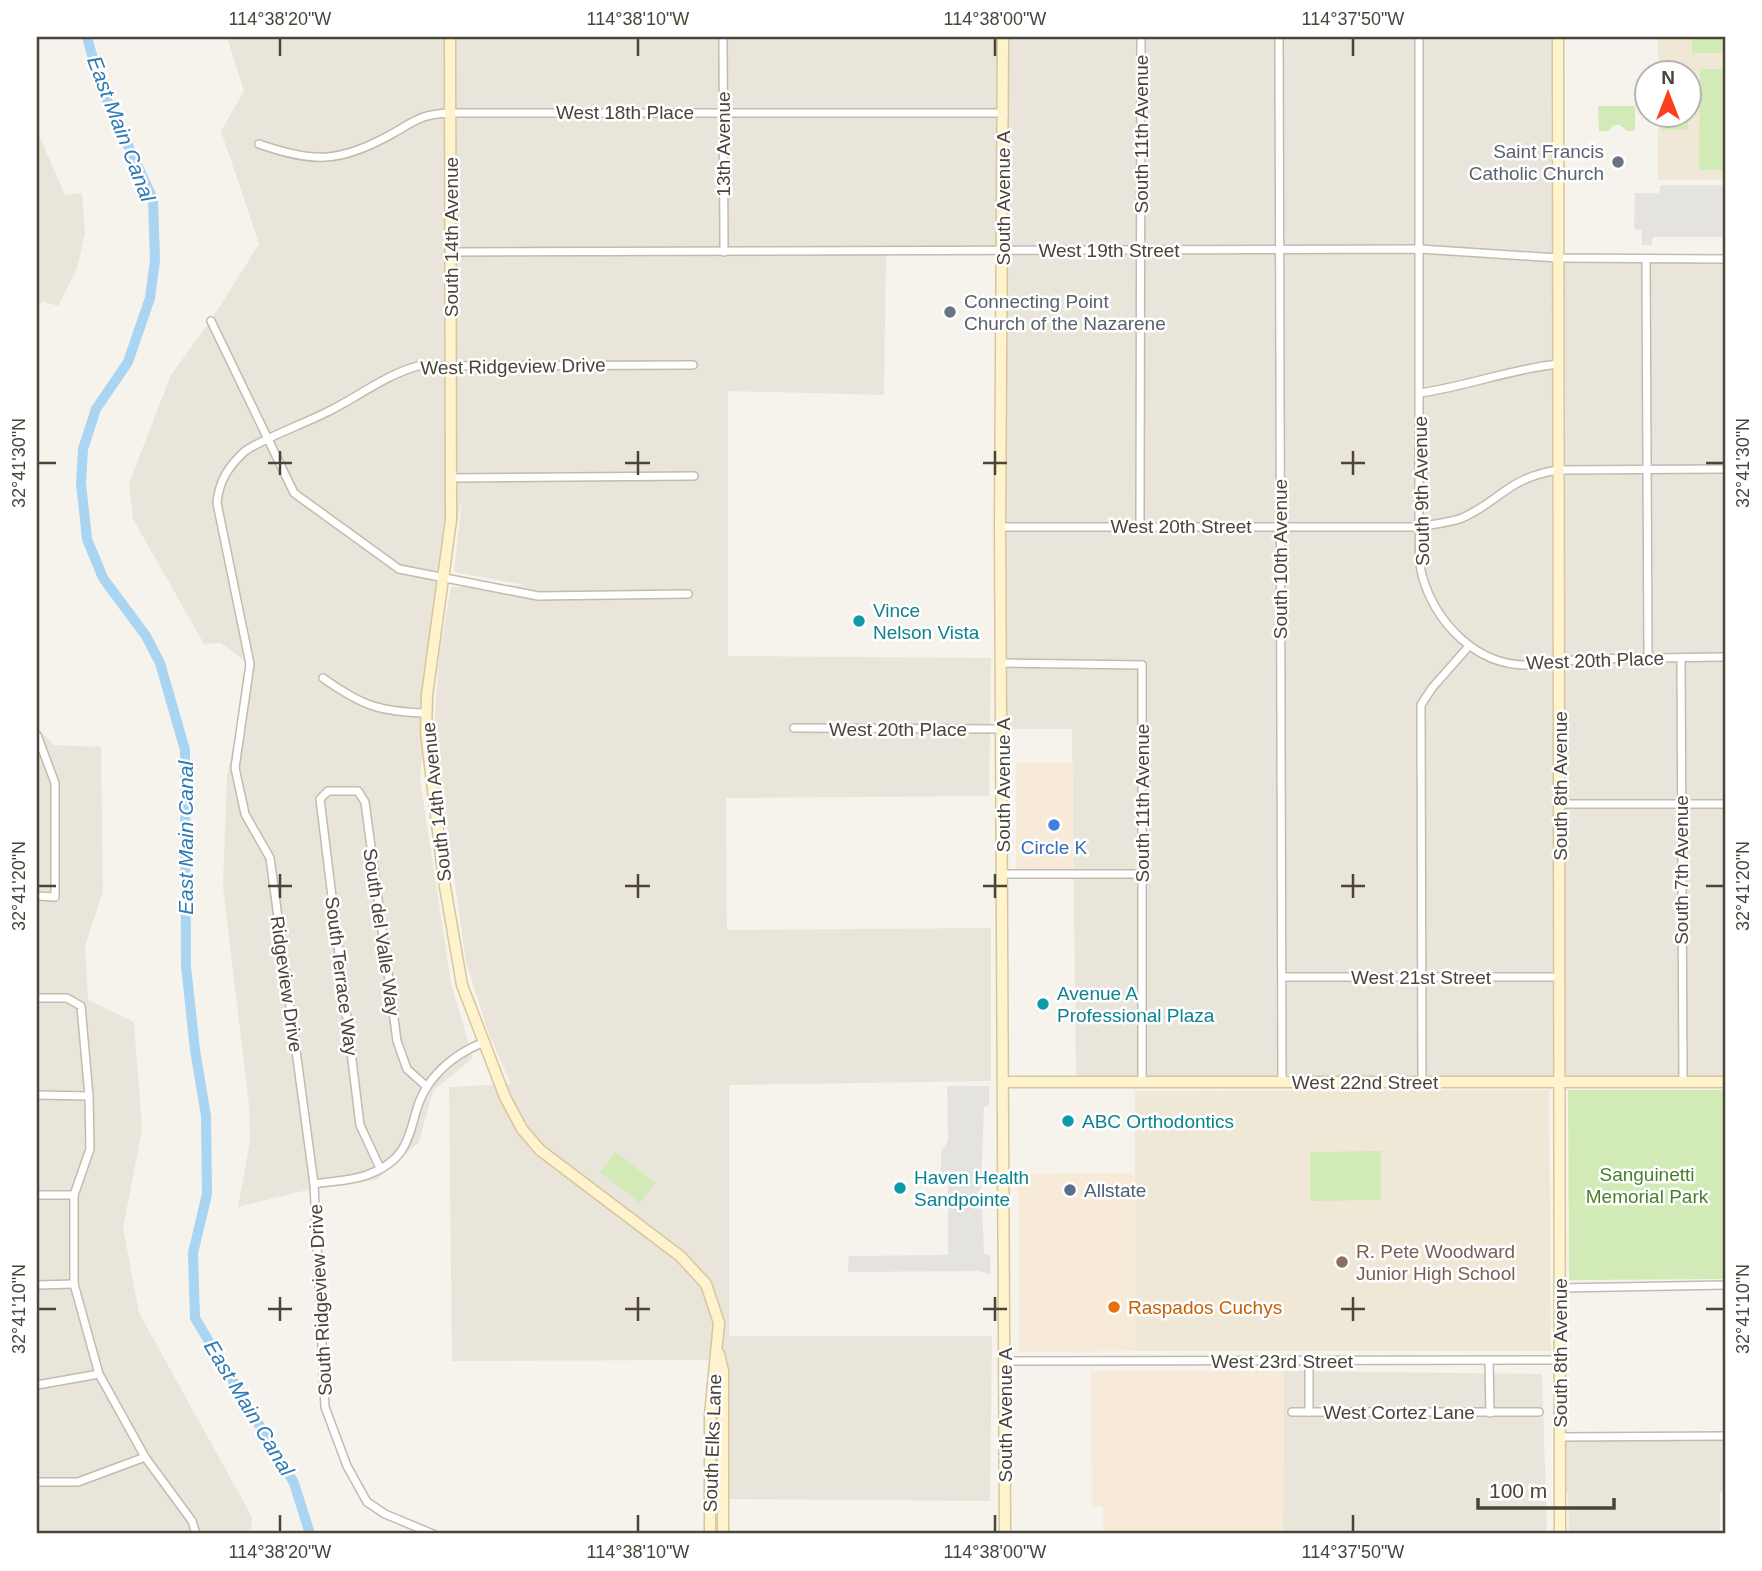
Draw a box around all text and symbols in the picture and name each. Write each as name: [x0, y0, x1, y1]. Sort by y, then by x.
text: 114°38'20"W: [229, 9, 331, 29]
text: 114°38'10"W: [587, 9, 689, 29]
text: 114°38'00"W: [944, 9, 1046, 29]
text: 114°37'50"W: [1302, 9, 1404, 29]
water label: East Main Canal: [83, 53, 160, 206]
street label: South 11th Avenue: [1131, 55, 1152, 213]
north arrow: [1632, 60, 1702, 130]
text: N: [1661, 67, 1675, 88]
street label: 13th Avenue: [713, 91, 734, 197]
street label: West 18th Place: [556, 102, 694, 123]
street label: South Avenue A: [993, 130, 1014, 265]
place label: Saint Francis Catholic Church: [1469, 141, 1604, 184]
marker: Saint Francis Catholic Church: [1610, 154, 1626, 170]
street label: South 14th Avenue: [441, 157, 462, 317]
street label: West 19th Street: [1038, 240, 1180, 261]
place label: Connecting Point Church of the Nazarene: [964, 291, 1166, 334]
marker: Connecting Point Church of the Nazarene: [942, 304, 958, 320]
street label: West Ridgeview Drive: [420, 354, 606, 379]
street label: South 9th Avenue: [1410, 416, 1433, 566]
text: 32°41'30"N: [9, 418, 29, 508]
text: 32°41'30"N: [1733, 418, 1753, 508]
street label: South 10th Avenue: [1270, 479, 1291, 639]
street label: West 20th Street: [1110, 516, 1252, 537]
place label: Vince Nelson Vista: [873, 600, 980, 643]
marker: Vince Nelson Vista: [851, 613, 867, 629]
street label: West 20th Place: [1526, 648, 1664, 673]
street label: South 8th Avenue: [1550, 711, 1571, 861]
street label: South Avenue A: [993, 717, 1014, 852]
street label: West 20th Place: [829, 719, 967, 740]
street label: South 14th Avenue: [418, 721, 455, 883]
street label: South 11th Avenue: [1132, 724, 1153, 882]
water label: East Main Canal: [174, 760, 197, 915]
street label: South 7th Avenue: [1671, 795, 1692, 945]
marker: Circle K: [1046, 817, 1062, 833]
place label: Circle K: [1021, 837, 1088, 858]
text: 32°41'20"N: [9, 841, 29, 931]
text: 32°41'20"N: [1733, 841, 1753, 931]
street label: South del Valle Way: [359, 847, 404, 1018]
street label: South Terrace Way: [321, 895, 362, 1057]
street label: Ridgeview Drive: [267, 915, 306, 1054]
street label: West 21st Street: [1351, 967, 1492, 988]
place label: Avenue A Professional Plaza: [1057, 983, 1215, 1026]
marker: Avenue A Professional Plaza: [1035, 996, 1051, 1012]
street label: West 22nd Street: [1292, 1072, 1439, 1093]
place label: ABC Orthodontics: [1082, 1111, 1234, 1132]
marker: ABC Orthodontics: [1060, 1113, 1076, 1129]
park label: Sanguinetti Memorial Park: [1586, 1164, 1709, 1207]
place label: Haven Health Sandpointe: [914, 1167, 1029, 1210]
marker: Haven Health Sandpointe: [892, 1180, 908, 1196]
place label: Allstate: [1084, 1180, 1146, 1201]
marker: Allstate: [1062, 1182, 1078, 1198]
street label: South Ridgeview Drive: [305, 1203, 336, 1396]
place label: R. Pete Woodward Junior High School: [1356, 1241, 1515, 1284]
marker: R. Pete Woodward Junior High School: [1334, 1254, 1350, 1270]
text: 32°41'10"N: [9, 1264, 29, 1354]
text: 32°41'10"N: [1733, 1264, 1753, 1354]
street label: South 8th Avenue: [1550, 1278, 1571, 1428]
place label: Raspados Cuchys: [1128, 1297, 1282, 1318]
marker: Raspados Cuchys: [1106, 1299, 1122, 1315]
water label: East Main Canal: [200, 1336, 300, 1481]
street label: South Avenue A: [995, 1347, 1016, 1482]
street label: West 23rd Street: [1211, 1351, 1354, 1372]
street label: South Elks Lane: [700, 1374, 725, 1513]
street label: West Cortez Lane: [1323, 1402, 1475, 1423]
scale bar: [1478, 1466, 1615, 1510]
text: 100 m: [1489, 1479, 1547, 1502]
text: 114°38'20"W: [229, 1542, 331, 1562]
text: 114°38'10"W: [587, 1542, 689, 1562]
text: 114°38'00"W: [944, 1542, 1046, 1562]
text: 114°37'50"W: [1302, 1542, 1404, 1562]

